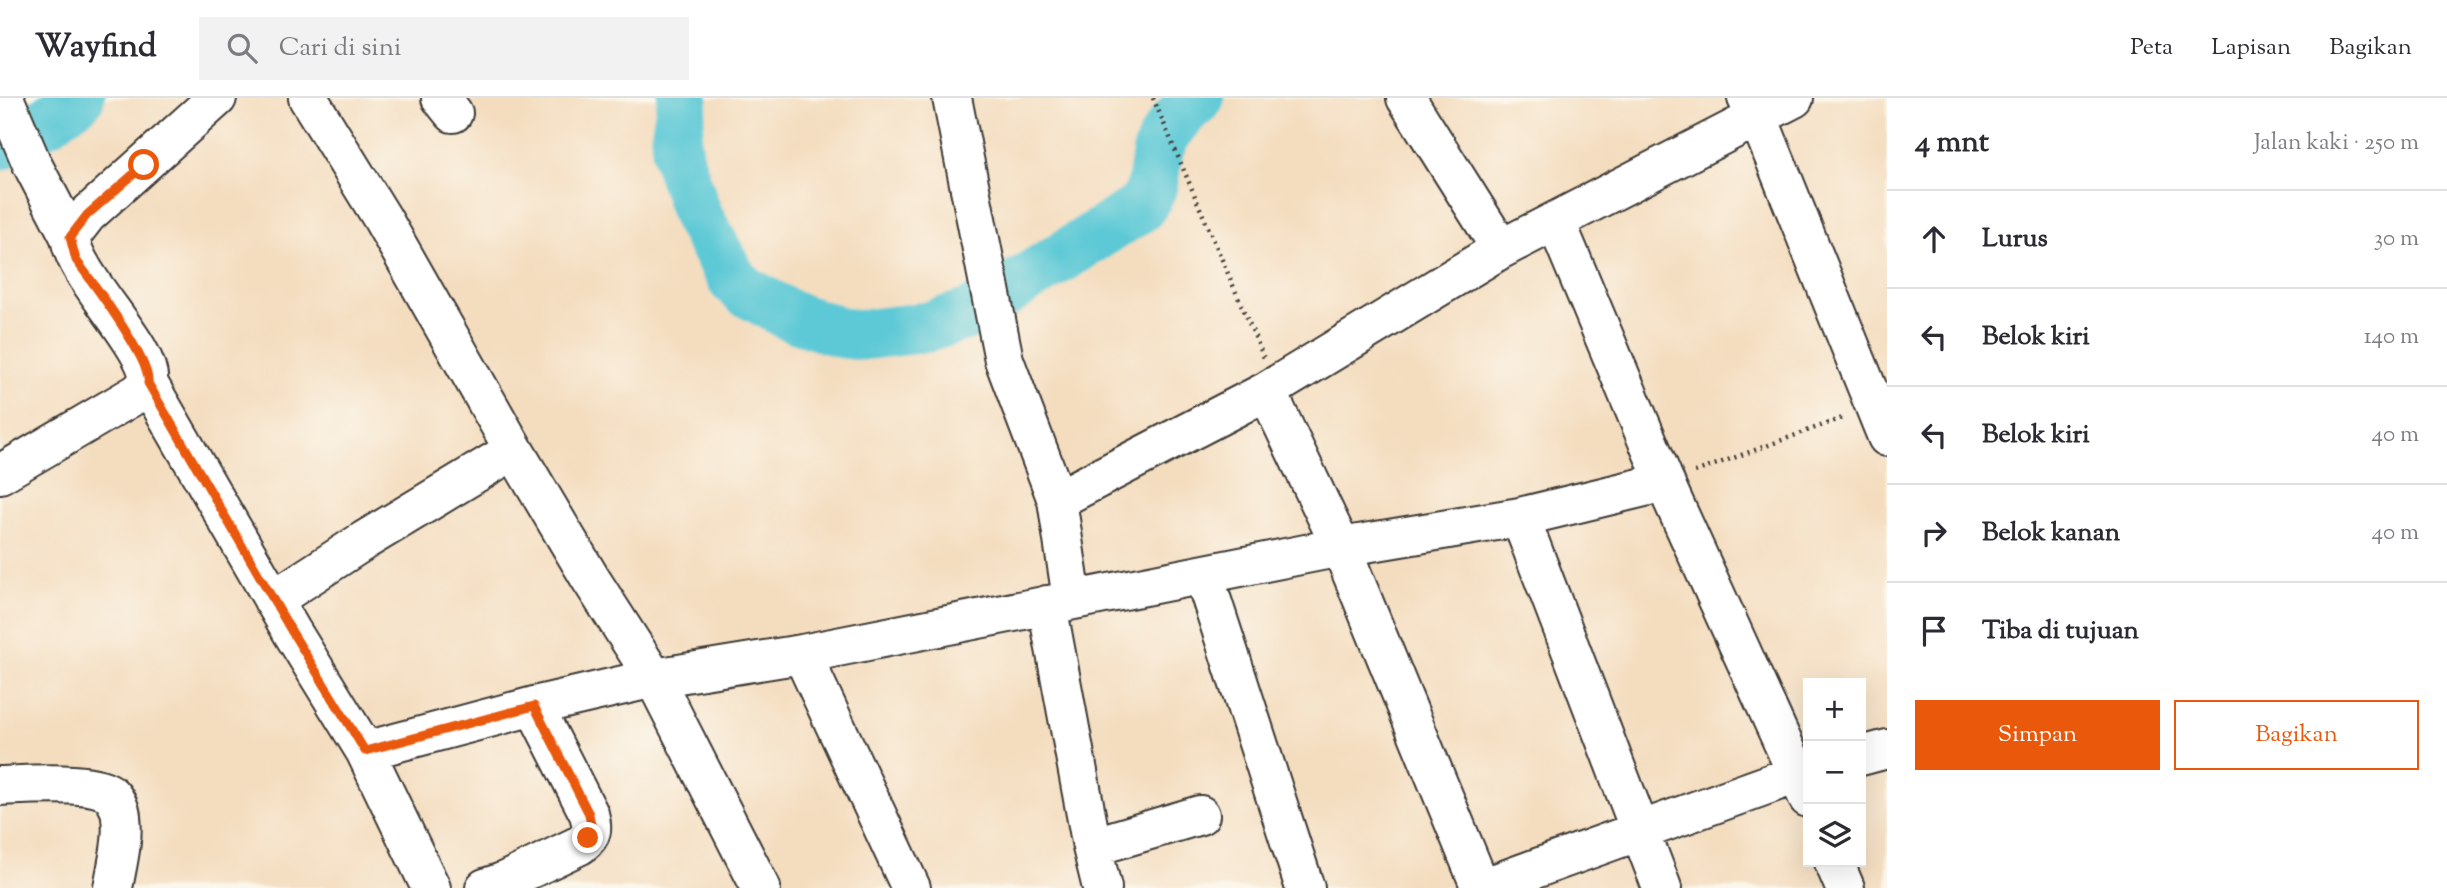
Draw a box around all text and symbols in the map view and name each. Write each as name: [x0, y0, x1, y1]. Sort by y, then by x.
search box: [199, 17, 689, 80]
text: Wayfind: [35, 24, 157, 72]
icon: search: [223, 29, 261, 67]
text: Cari di sini: [279, 30, 402, 67]
text: Peta: [2130, 31, 2173, 65]
text: Lapisan: [2211, 31, 2291, 65]
text: Bagikan: [2329, 31, 2412, 65]
text: 4 mnt: [1915, 122, 1989, 165]
text: Jalan kaki · 250 m: [2254, 127, 2419, 160]
route start: [128, 149, 159, 180]
icon: ahead: [1915, 220, 1953, 258]
text: Lurus: [1982, 221, 2048, 258]
text: 30 m: [2374, 223, 2419, 256]
icon: left: [1915, 318, 1953, 356]
text: Belok kiri: [1982, 319, 2090, 356]
text: 140 m: [2364, 321, 2419, 354]
icon: left: [1915, 416, 1953, 454]
text: Belok kiri: [1982, 417, 2090, 454]
text: 40 m: [2372, 419, 2419, 452]
icon: right: [1915, 514, 1953, 552]
text: Belok kanan: [1982, 515, 2120, 552]
text: 40 m: [2372, 517, 2419, 550]
icon: arrive: [1915, 612, 1953, 650]
text: Tiba di tujuan: [1982, 613, 2139, 650]
map controls: [1803, 678, 1866, 867]
button: +: [1803, 678, 1866, 741]
button: Simpan: [1915, 700, 2160, 770]
button: Bagikan: [2174, 700, 2419, 770]
button: −: [1803, 741, 1866, 804]
button: layers: [1803, 804, 1866, 867]
route end: [572, 822, 603, 853]

